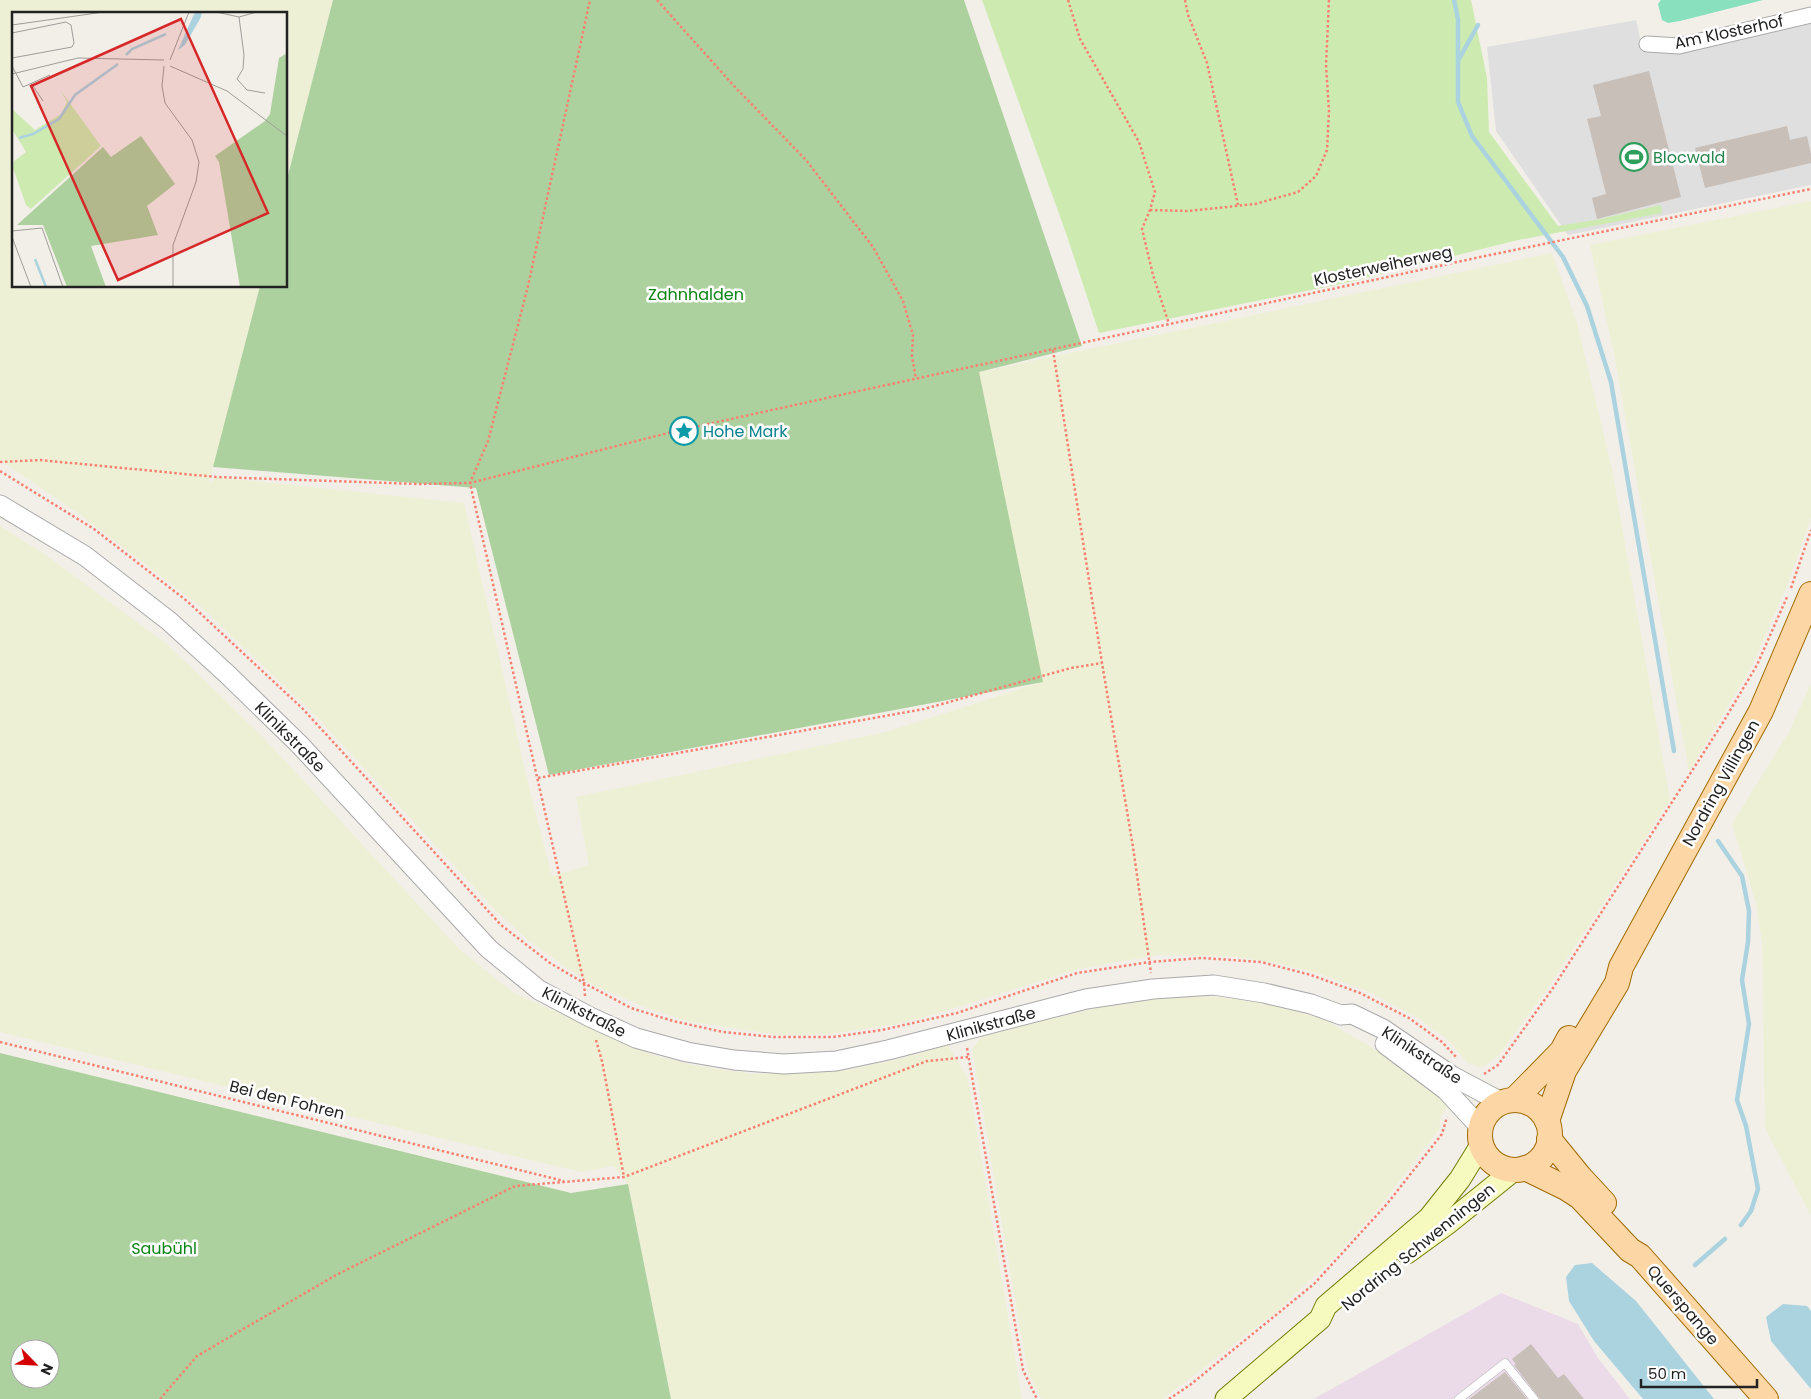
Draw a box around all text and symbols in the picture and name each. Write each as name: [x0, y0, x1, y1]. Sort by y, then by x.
street label: Am Klosterhof: [1672, 9, 1786, 55]
inset map: [12, 12, 288, 288]
sports icon: Blocwald: [1619, 142, 1649, 172]
place label: Blocwald: [1653, 146, 1725, 169]
street label: Klosterweiherweg: [1312, 240, 1454, 292]
park label: Zahnhalden: [648, 283, 744, 306]
place icon: Hohe Mark: [669, 416, 699, 446]
place label: Hohe Mark: [703, 420, 788, 443]
street label: Klinikstraße: [249, 696, 331, 778]
street label: Nordring Villingen: [1677, 716, 1765, 850]
street label: Klinikstraße: [538, 981, 630, 1043]
street label: Klinikstraße: [944, 1001, 1038, 1047]
street label: Klinikstraße: [1377, 1020, 1467, 1090]
street label: Bei den Fohren: [227, 1075, 347, 1125]
street label: Nordring Schwenningen: [1336, 1178, 1500, 1316]
park label: Saubühl: [131, 1237, 197, 1260]
street label: Querspange: [1642, 1260, 1724, 1350]
north arrow: [10, 1339, 60, 1389]
scale bar: [1641, 1356, 1757, 1388]
text: N: [36, 1360, 58, 1378]
text: 50 m: [1648, 1363, 1686, 1384]

